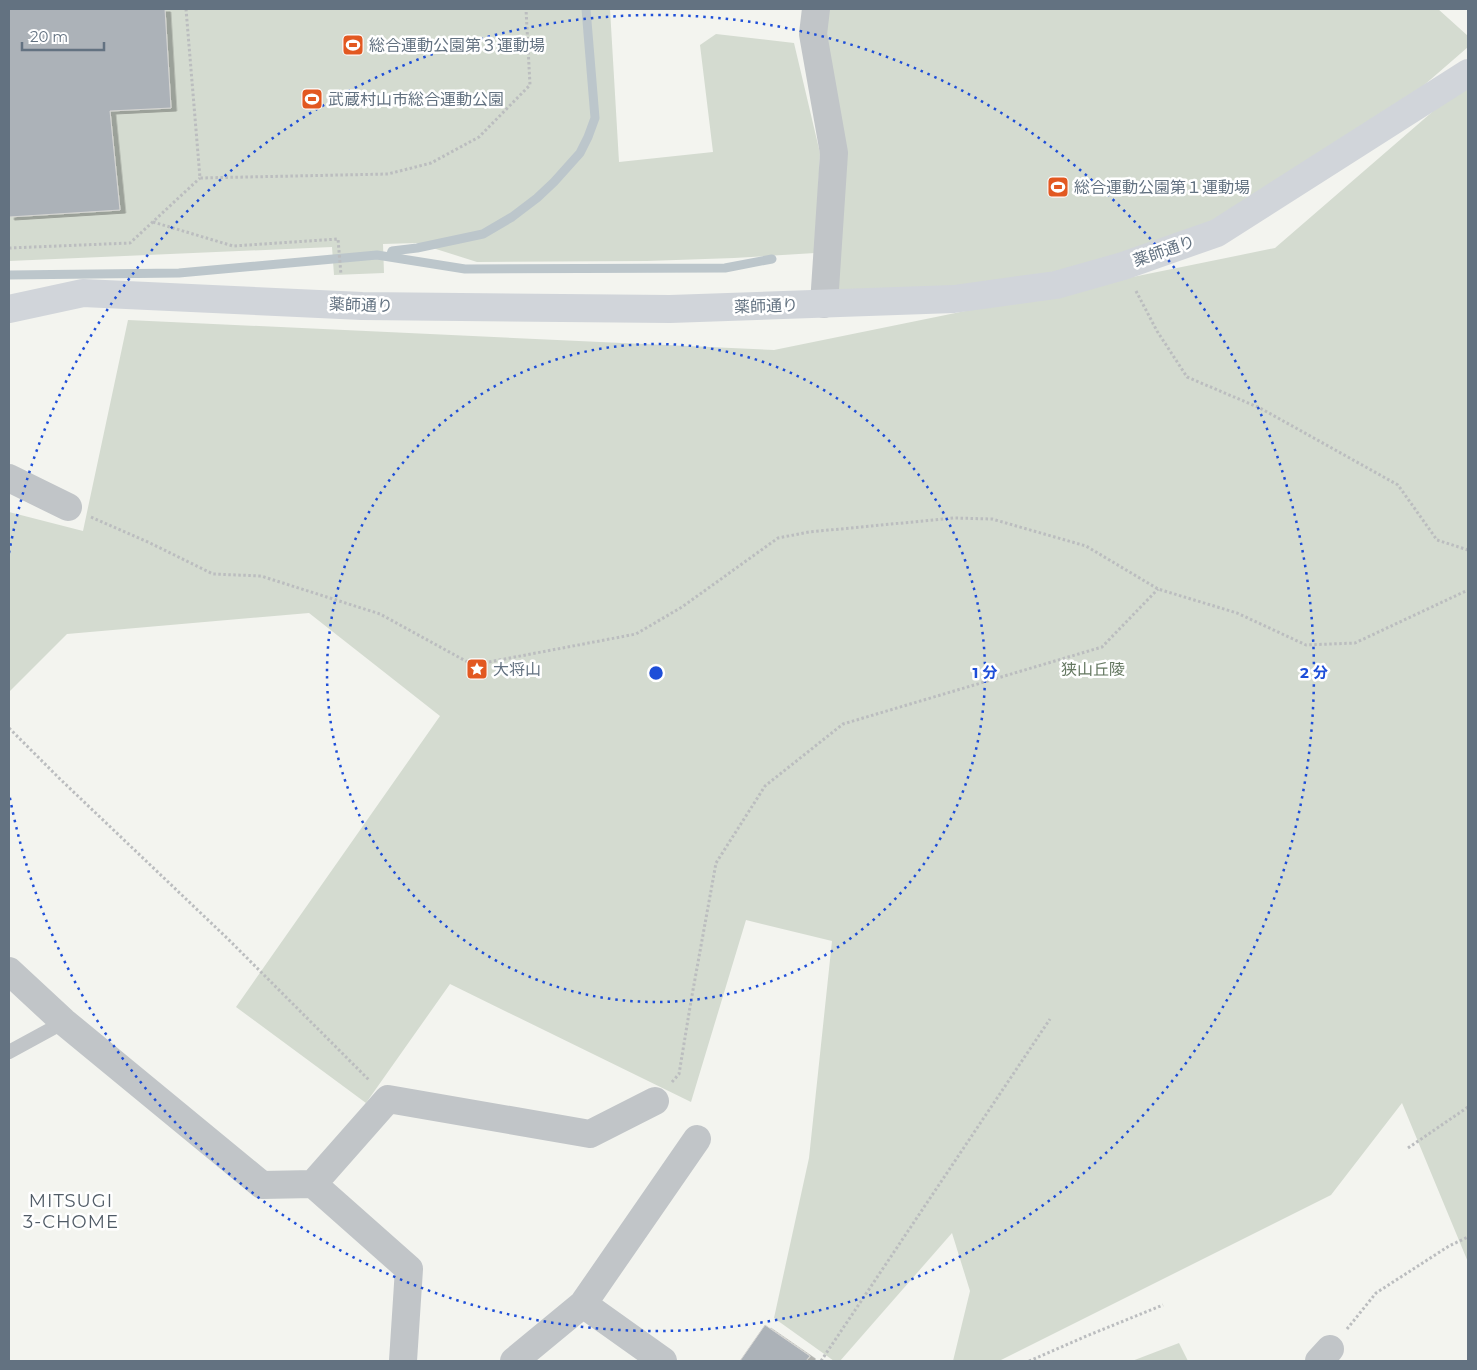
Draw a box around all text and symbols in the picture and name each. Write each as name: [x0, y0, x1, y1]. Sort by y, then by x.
scale bar: [22, 20, 105, 52]
text: 20 m: [30, 27, 68, 46]
sports icon: 総合運動公園第３運動場: [341, 33, 365, 57]
place label: 総合運動公園第３運動場: [369, 36, 545, 55]
sports icon: 武蔵村山市総合運動公園: [300, 87, 324, 111]
place label: 武蔵村山市総合運動公園: [328, 90, 504, 109]
sports icon: 総合運動公園第１運動場: [1046, 175, 1070, 199]
place label: 総合運動公園第１運動場: [1074, 178, 1250, 197]
street label: 薬師通り: [1131, 232, 1197, 270]
street label: 薬師通り: [329, 294, 393, 316]
street label: 薬師通り: [734, 295, 798, 317]
place icon: 大将山: [465, 657, 489, 681]
place label: 大将山: [493, 660, 541, 679]
park label: 狭山丘陵: [1061, 660, 1125, 679]
text: 1 分: [972, 663, 998, 682]
text: 2 分: [1300, 663, 1328, 682]
centre of rings: [647, 664, 665, 682]
district label: MITSUGI 3-CHOME: [23, 1190, 119, 1233]

